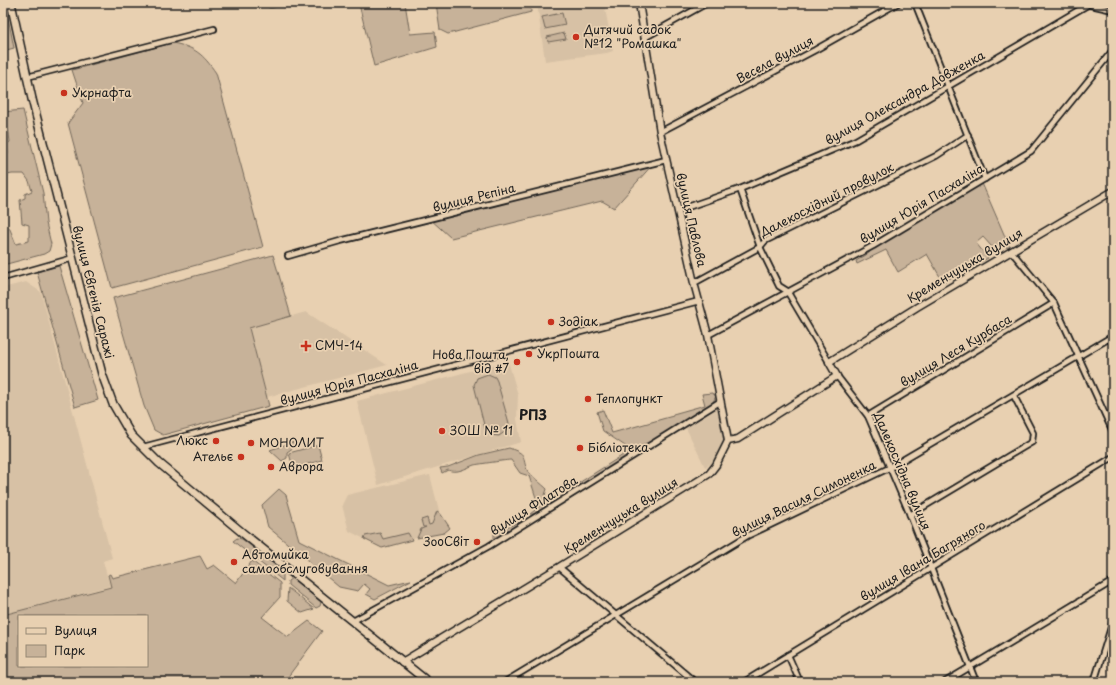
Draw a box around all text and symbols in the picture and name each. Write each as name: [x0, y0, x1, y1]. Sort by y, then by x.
place label: Дитячий садок №12 "Ромашка": [583, 20, 682, 52]
street label: Весела вулиця: [733, 31, 816, 87]
marker: Дитячий садок №12 "Ромашка": [571, 32, 581, 42]
street label: вулиця Олександра Довженка: [821, 45, 988, 149]
place label: Укрнафта: [72, 83, 132, 101]
marker: Укрнафта: [59, 88, 69, 98]
street label: Далекосхідний провулок: [756, 157, 897, 241]
street label: вулиця Юрія Пасхаліна: [856, 159, 987, 247]
street label: вулиця Павлова: [672, 171, 712, 269]
street label: вулиця Рєпіна: [431, 178, 517, 216]
street label: вулиця Євгенія Саражі: [69, 223, 119, 360]
street label: Кременчуцька вулиця: [903, 223, 1026, 307]
street label: вулиця Леся Курбаса: [896, 309, 1015, 391]
place label: Зодіак: [558, 312, 599, 330]
marker: Зодіак: [546, 317, 556, 327]
place label: СМЧ-14: [315, 336, 363, 354]
marker: СМЧ-14: [300, 340, 312, 352]
place label: УкрПошта: [537, 344, 600, 362]
place label: Нова Пошта, від #7: [432, 345, 509, 377]
marker: УкрПошта: [524, 349, 534, 359]
street label: вулиця Юрія Пасхаліна: [278, 355, 420, 409]
marker: Нова Пошта, від #7: [512, 357, 522, 367]
place label: Теплопункт: [596, 389, 663, 407]
marker: Теплопункт: [583, 394, 593, 404]
district label: РПЗ: [519, 404, 547, 425]
street label: Далекосхідна вулиця: [869, 408, 936, 533]
place label: ЗОШ № 11: [450, 421, 513, 439]
marker: ЗОШ № 11: [437, 426, 447, 436]
place label: Люкс: [176, 431, 208, 449]
place label: МОНОЛИТ: [259, 433, 325, 451]
marker: Люкс: [211, 436, 221, 446]
marker: МОНОЛИТ: [246, 438, 256, 448]
place label: Бібліотека: [588, 438, 649, 456]
marker: Бібліотека: [575, 443, 585, 453]
place label: Ательє: [193, 447, 234, 465]
marker: Ательє: [236, 452, 246, 462]
street label: вулиця Василя Симоненка: [728, 455, 879, 541]
place label: Аврора: [279, 457, 324, 475]
marker: Аврора: [266, 462, 276, 472]
street label: вулиця Філатова: [486, 471, 581, 539]
street label: Кременчуцька вулиця: [560, 473, 681, 558]
street label: вулиця Івана Багряного: [856, 515, 989, 605]
place label: ЗооСвiт: [423, 532, 469, 550]
marker: ЗооСвiт: [472, 537, 482, 547]
place label: Автомийка самообслуговування: [242, 545, 368, 577]
marker: Автомийка самообслуговування: [229, 557, 239, 567]
legend: [18, 615, 148, 667]
text: Вулиця: [54, 621, 97, 639]
text: Парк: [54, 641, 86, 659]

